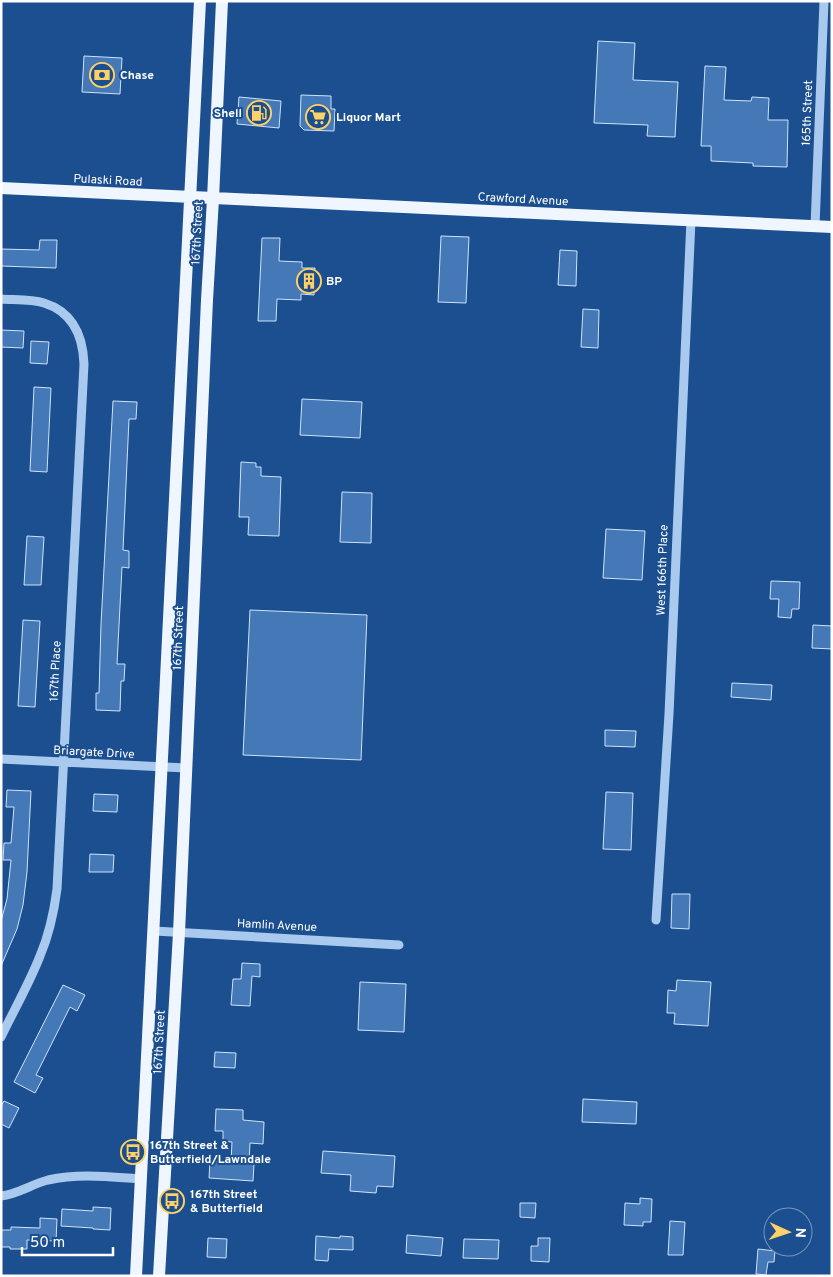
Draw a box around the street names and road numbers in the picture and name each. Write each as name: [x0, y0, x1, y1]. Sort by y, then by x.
street label: 165th Street: [799, 80, 817, 146]
street label: Pulaski Road: [73, 171, 143, 191]
street label: Crawford Avenue: [477, 190, 569, 210]
street label: 167th Street: [188, 201, 208, 266]
street label: West 166th Place: [653, 524, 673, 616]
street label: 167th Street: [170, 606, 188, 670]
street label: 167th Place: [46, 640, 66, 702]
street label: Briargate Drive: [53, 743, 135, 763]
street label: Hamlin Avenue: [237, 916, 317, 936]
street label: 167th Street: [150, 1010, 170, 1075]

